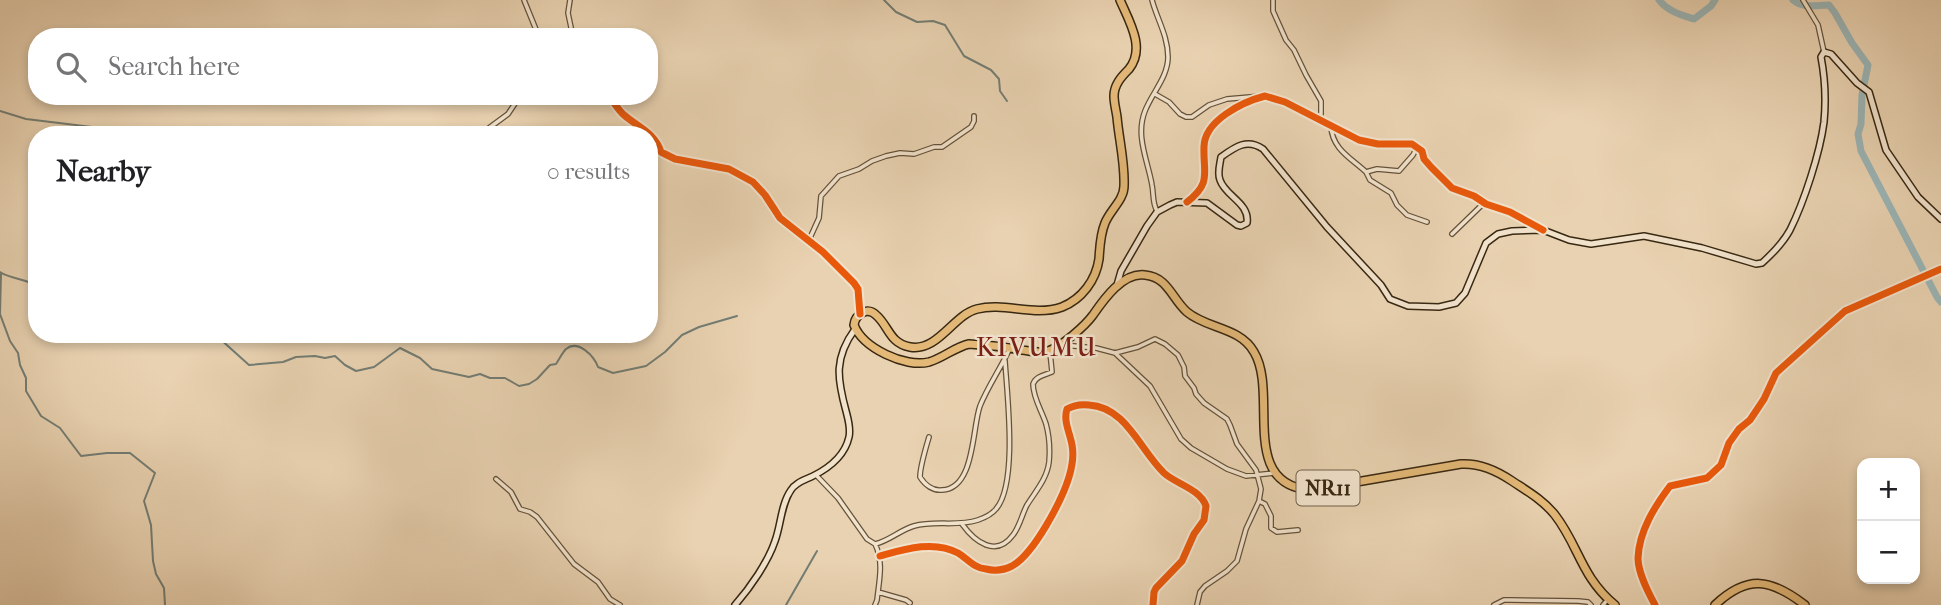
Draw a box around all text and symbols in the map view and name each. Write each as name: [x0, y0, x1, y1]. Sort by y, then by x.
search box: [28, 28, 658, 105]
icon: search: [52, 48, 90, 86]
text: Search here: [108, 51, 240, 82]
text: Nearby: [56, 154, 151, 189]
text: 0 results: [547, 158, 630, 185]
district label: KIVUMU: [976, 332, 1098, 363]
map controls: [1857, 458, 1920, 584]
button: +: [1857, 458, 1920, 521]
road number: NR11: [1296, 470, 1360, 505]
button: −: [1857, 521, 1920, 584]

